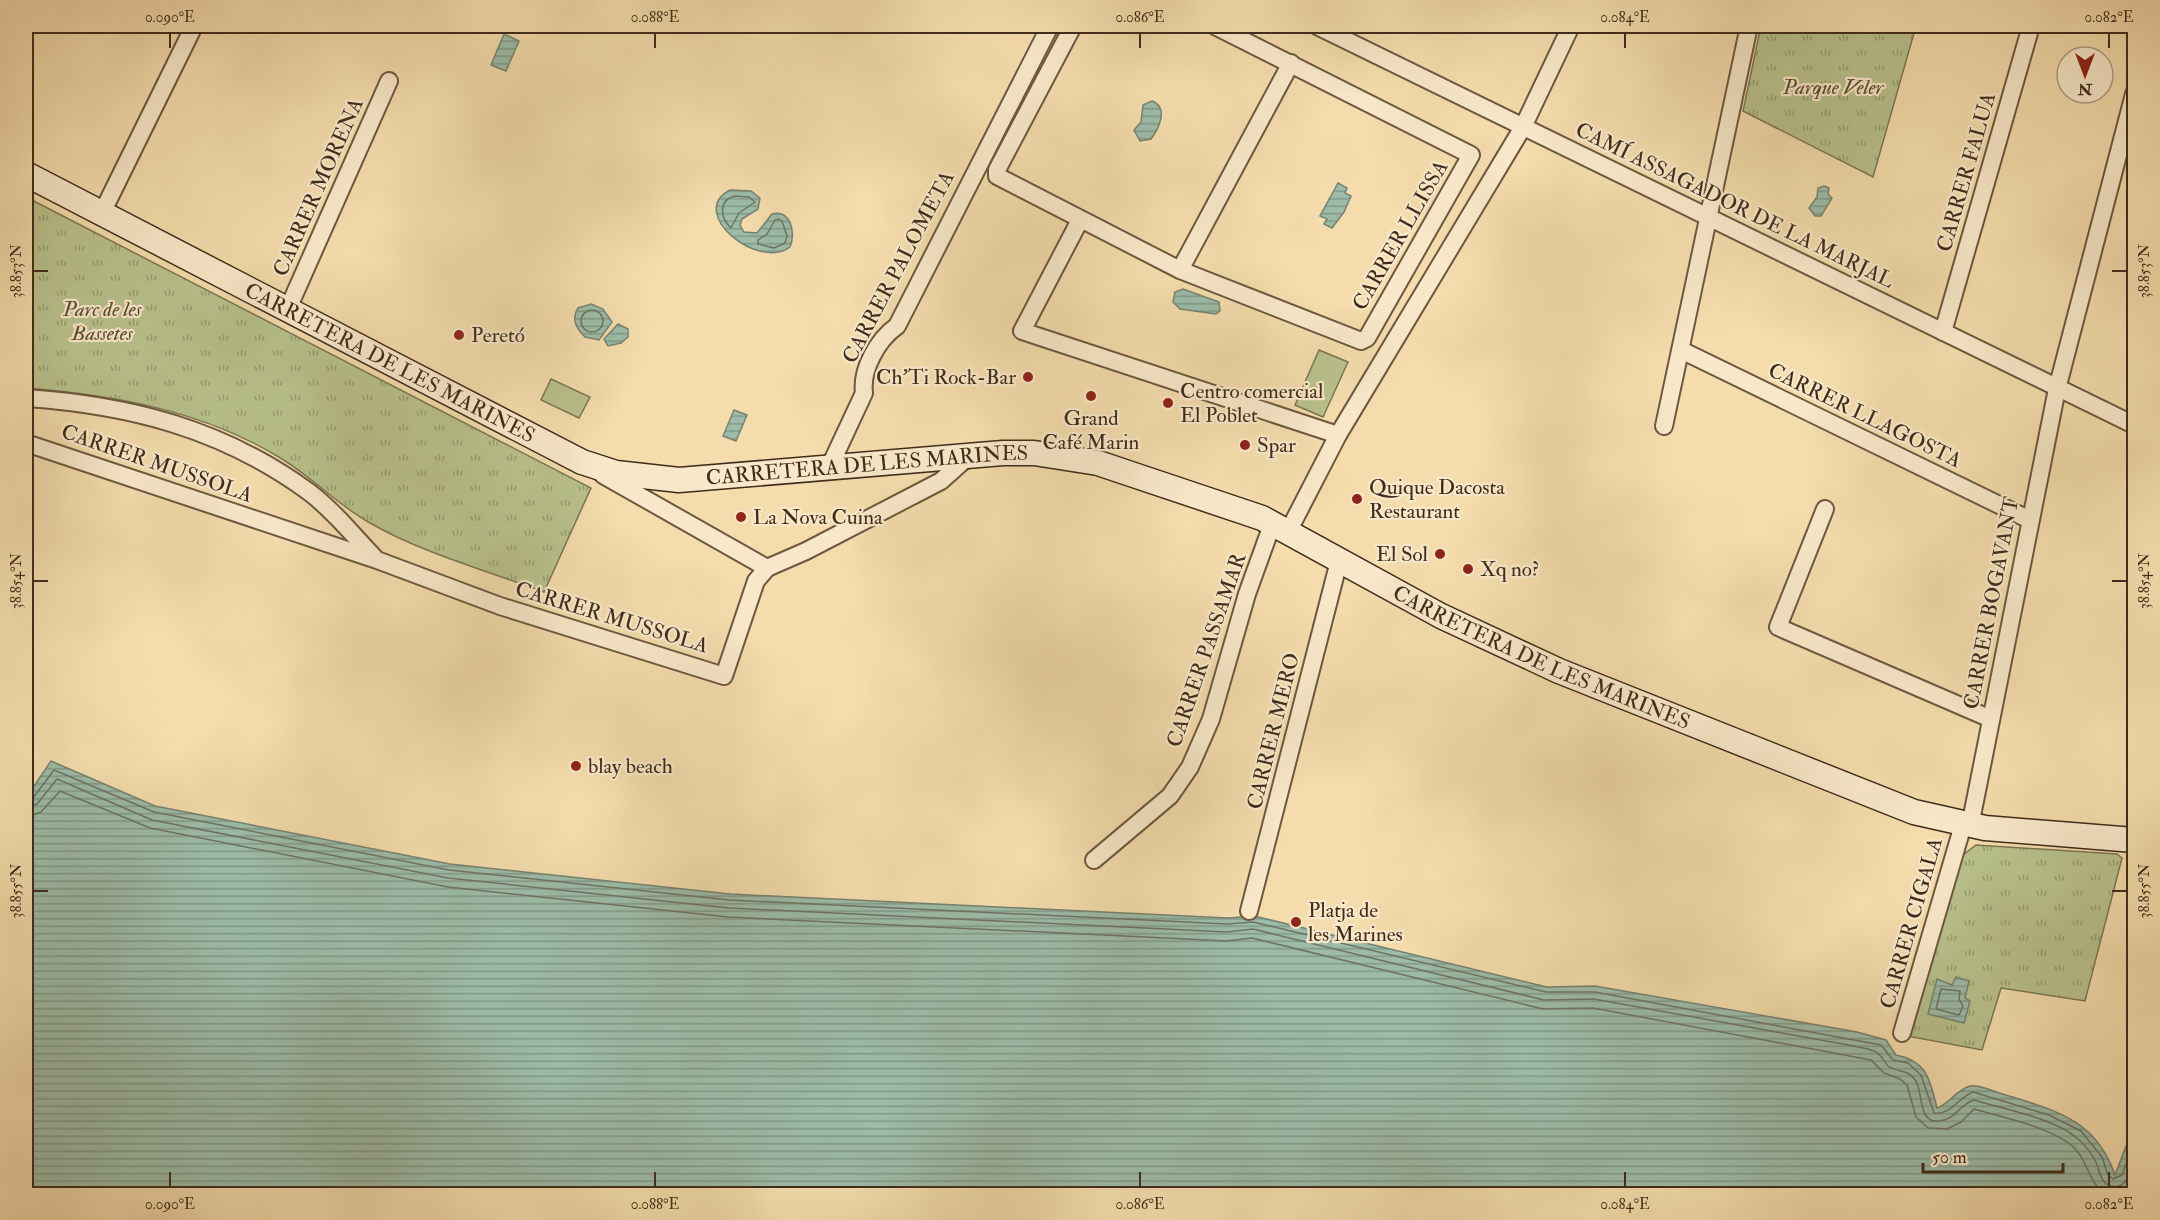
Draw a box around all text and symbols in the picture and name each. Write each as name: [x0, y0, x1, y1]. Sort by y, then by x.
text: 0.090°E: [145, 8, 195, 27]
text: 0.088°E: [631, 8, 679, 27]
text: 0.086°E: [1116, 8, 1165, 27]
text: 0.084°E: [1600, 8, 1650, 27]
text: 0.082°E: [2084, 8, 2134, 27]
north arrow: [2055, 45, 2115, 105]
park label: Parque Veler: [1782, 74, 1884, 101]
text: N: [2077, 79, 2093, 99]
street label: CARRER FALUA: [1931, 89, 2002, 255]
street label: CARRER MORENA: [267, 94, 370, 281]
street label: CAMÍ ASSAGADOR DE LA MARJAL: [1571, 116, 1899, 295]
street label: CARRER LLISSA: [1346, 155, 1454, 315]
street label: CARRER PALOMETA: [836, 166, 961, 368]
text: 38.853°N: [7, 244, 26, 298]
text: 38.853°N: [2135, 244, 2154, 298]
street label: CARRETERA DE LES MARINES: [240, 277, 540, 449]
park label: Parc de les Bassetes: [62, 296, 143, 347]
place label: Peretó: [471, 322, 525, 349]
marker: Peretó: [452, 328, 466, 342]
street label: CARRER LLAGOSTA: [1764, 357, 1966, 474]
place label: Ch'Ti Rock-Bar: [876, 364, 1016, 391]
marker: Ch'Ti Rock-Bar: [1021, 370, 1035, 384]
place label: Centro comercial El Poblet: [1180, 378, 1324, 429]
marker: Grand Café Marin: [1084, 389, 1098, 403]
marker: Centro comercial El Poblet: [1161, 396, 1175, 410]
place label: Grand Café Marin: [1043, 405, 1140, 456]
street label: CARRER MUSSOLA: [58, 418, 256, 509]
place label: Spar: [1257, 432, 1296, 459]
marker: Spar: [1238, 438, 1252, 452]
street label: CARRETERA DE LES MARINES: [705, 440, 1028, 492]
place label: Quique Dacosta Restaurant: [1369, 474, 1505, 525]
marker: Quique Dacosta Restaurant: [1350, 492, 1364, 506]
street label: CARRER BOGAVANT: [1958, 494, 2025, 711]
place label: La Nova Cuina: [753, 504, 883, 531]
marker: La Nova Cuina: [734, 510, 748, 524]
place label: El Sol: [1376, 541, 1429, 568]
marker: El Sol: [1433, 547, 1447, 561]
street label: CARRER PASSAMAR: [1161, 549, 1253, 751]
text: 38.854°N: [7, 553, 26, 609]
text: 38.854°N: [2135, 553, 2154, 609]
place label: Xq no?: [1480, 556, 1539, 583]
marker: Xq no?: [1461, 562, 1475, 576]
street label: CARRER MUSSOLA: [512, 575, 712, 660]
street label: CARRETERA DE LES MARINES: [1388, 579, 1694, 736]
street label: CARRER MERO: [1241, 650, 1306, 812]
place label: blay beach: [588, 753, 673, 780]
marker: blay beach: [569, 759, 583, 773]
street label: CARRER CIGALA: [1874, 834, 1949, 1012]
text: 38.855°N: [7, 863, 26, 918]
text: 38.855°N: [2135, 863, 2154, 918]
place label: Platja de les Marines: [1308, 897, 1403, 948]
marker: Platja de les Marines: [1289, 915, 1303, 929]
scale bar: [1923, 1136, 2062, 1174]
text: 50 m: [1932, 1146, 1967, 1169]
text: 0.090°E: [145, 1195, 195, 1214]
text: 0.088°E: [631, 1195, 679, 1214]
text: 0.086°E: [1116, 1195, 1165, 1214]
text: 0.084°E: [1600, 1195, 1650, 1214]
text: 0.082°E: [2084, 1195, 2134, 1214]

